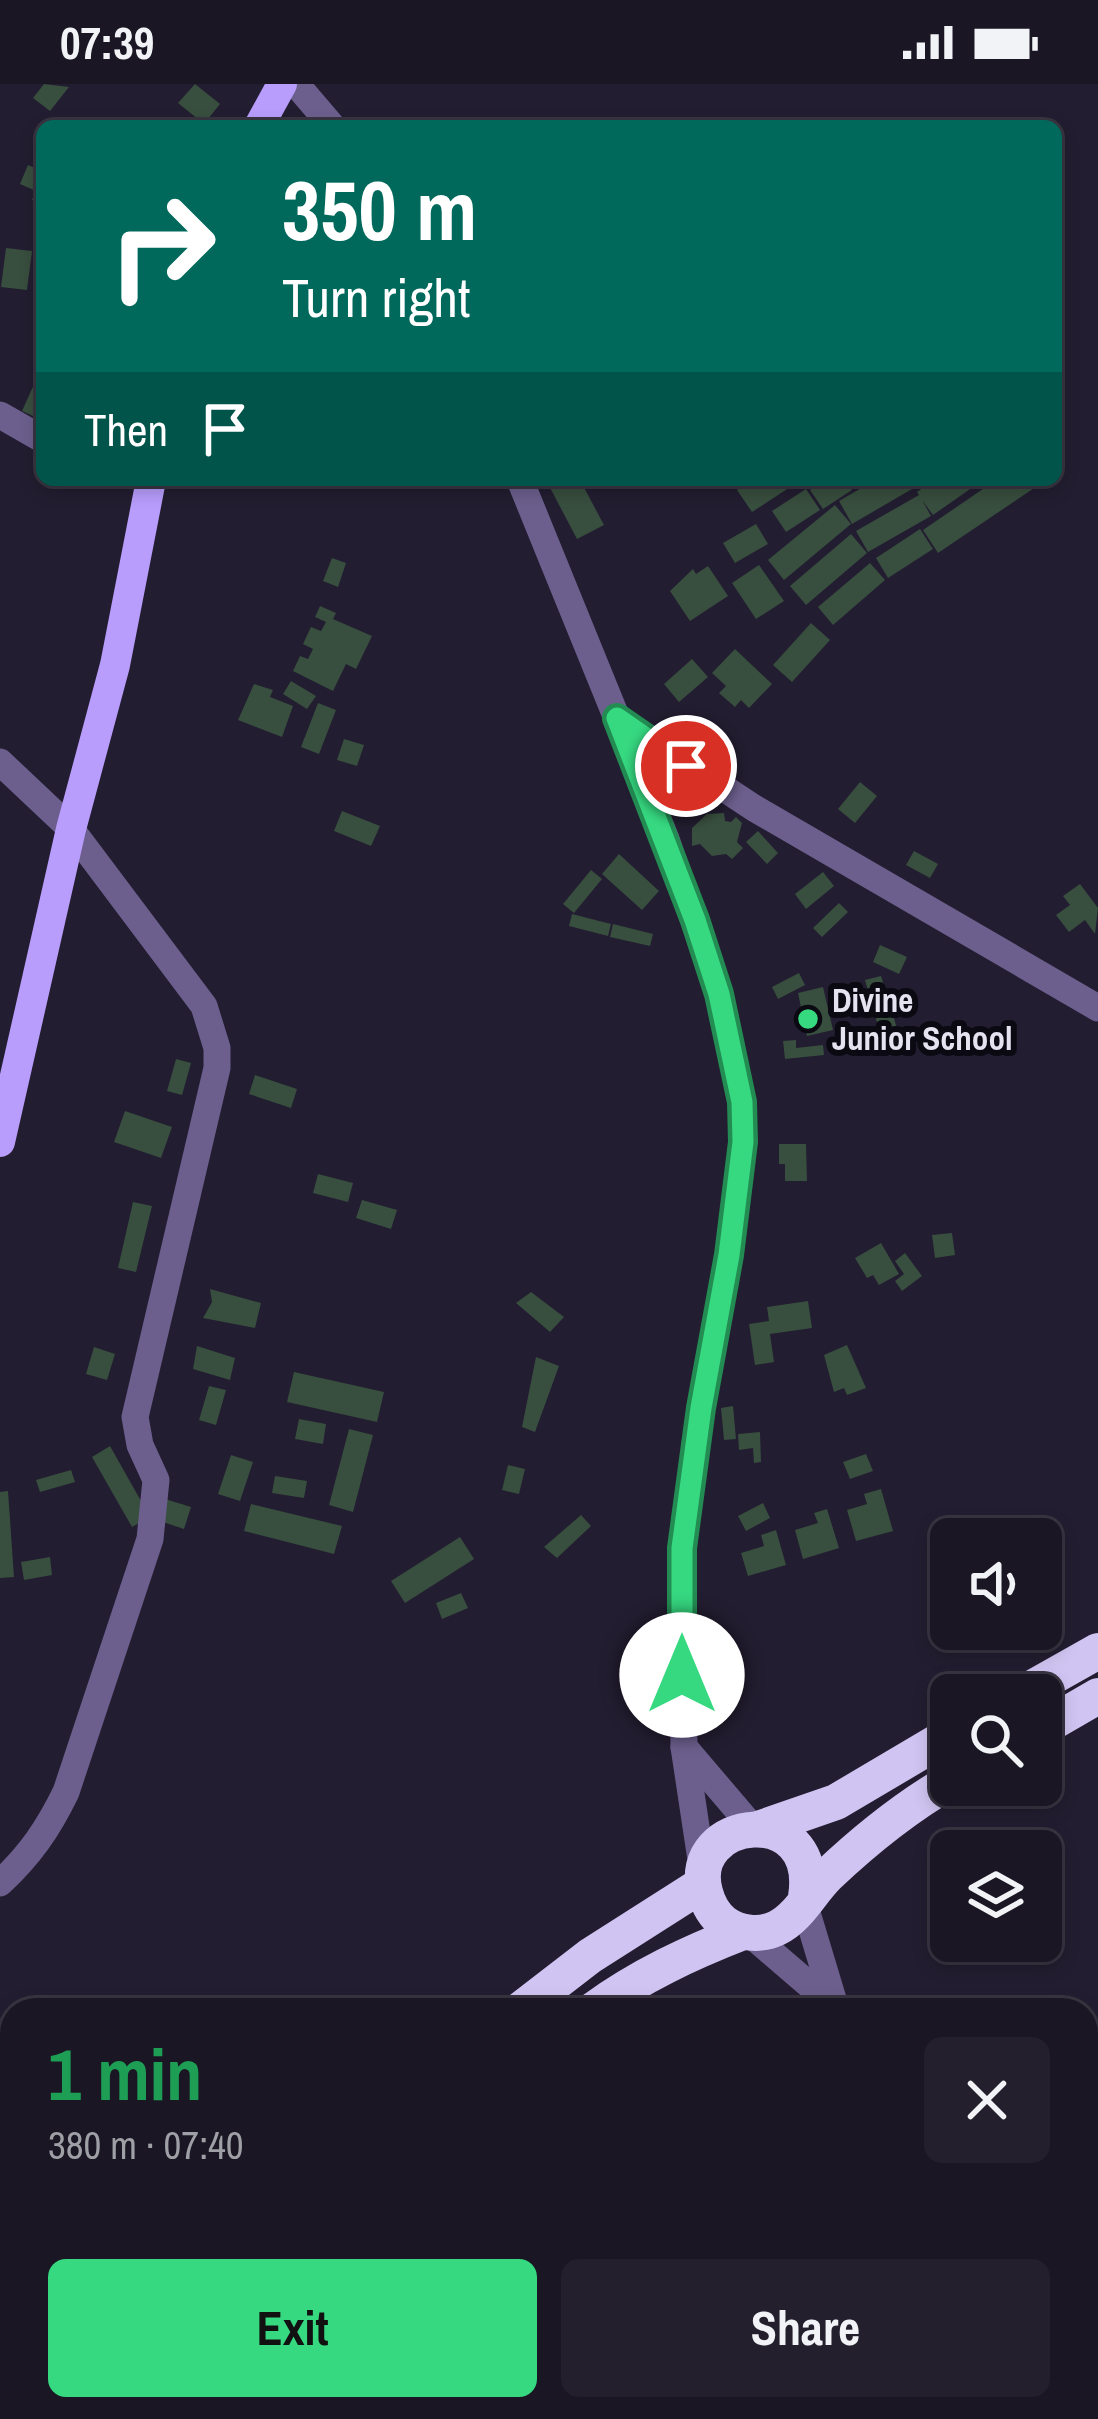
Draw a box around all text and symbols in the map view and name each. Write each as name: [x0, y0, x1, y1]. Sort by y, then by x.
text: 07:39: [60, 12, 154, 73]
text: 350 m: [282, 153, 477, 266]
icon: right: [84, 168, 240, 324]
text: Turn right: [282, 261, 470, 334]
icon: arrive: [192, 396, 258, 462]
text: Then: [84, 399, 168, 460]
pin: [635, 715, 737, 817]
icon: arrive: [653, 733, 719, 799]
place label: Divine Junior School: [832, 978, 1012, 1060]
marker: Divine Junior School: [795, 1006, 821, 1032]
map controls: [930, 1518, 1062, 1962]
button: sound: [930, 1518, 1062, 1650]
position arrow: [619, 1612, 745, 1738]
button: search: [930, 1674, 1062, 1806]
button: layers: [930, 1830, 1062, 1962]
text: 1 min: [48, 2025, 202, 2122]
button: close: [924, 2037, 1050, 2163]
text: 380 m · 07:40: [48, 2119, 244, 2171]
button: Exit: [48, 2259, 537, 2397]
button: Share: [561, 2259, 1050, 2397]

